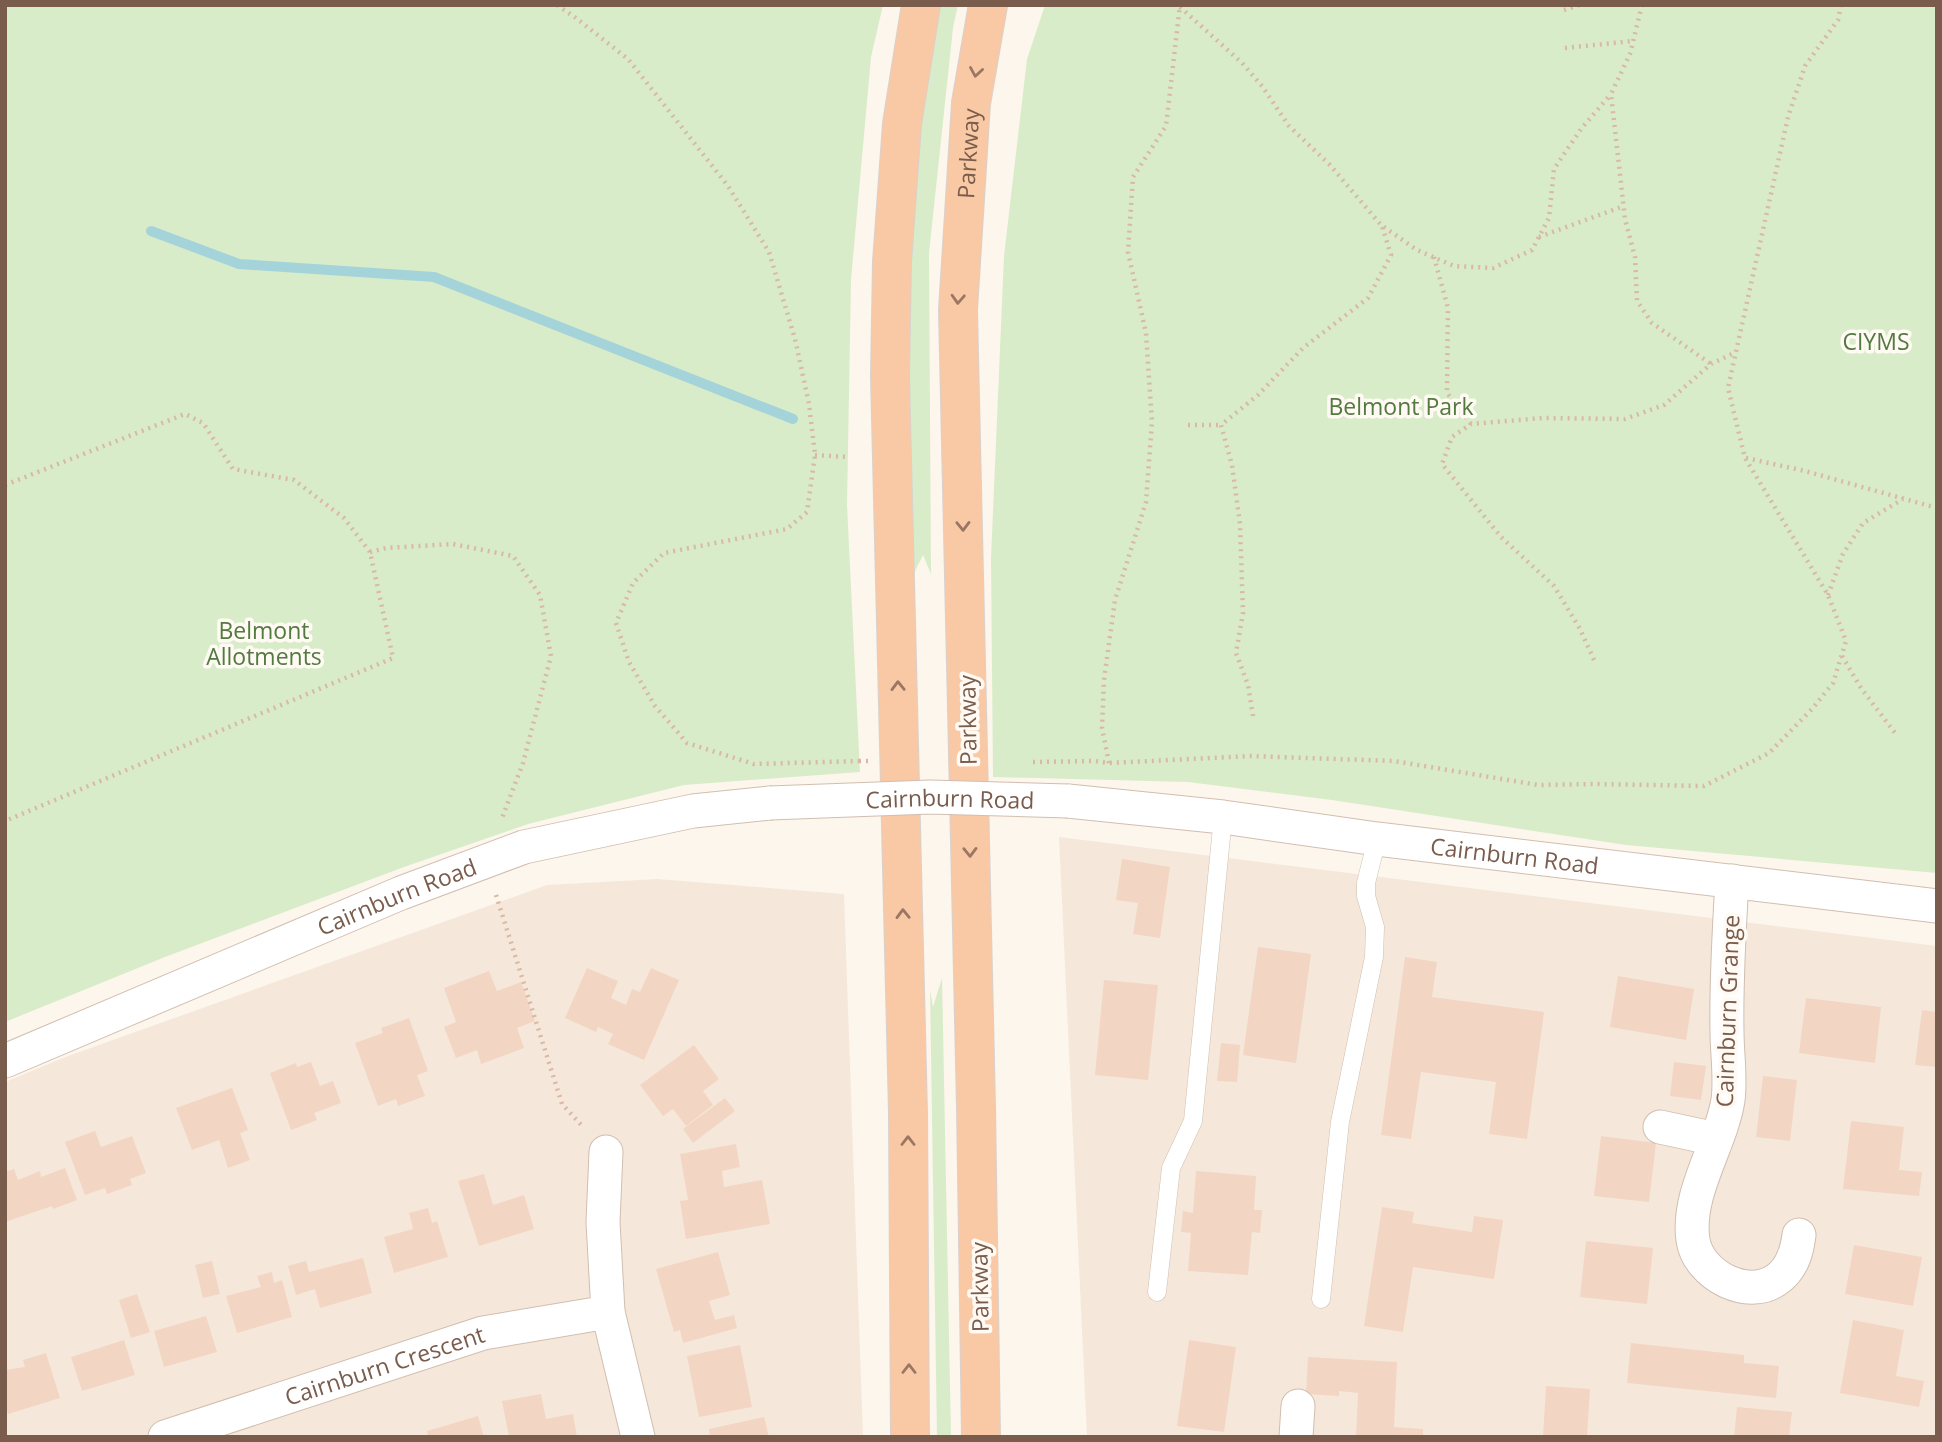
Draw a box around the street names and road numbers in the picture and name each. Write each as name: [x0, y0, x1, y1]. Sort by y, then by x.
street label: Parkway: [949, 107, 987, 200]
street label: Parkway: [950, 674, 984, 765]
street label: Cairnburn Road: [865, 781, 1035, 816]
street label: Cairnburn Road: [1429, 830, 1601, 881]
street label: Cairnburn Road: [312, 850, 481, 943]
street label: Cairnburn Grange: [1708, 914, 1746, 1108]
street label: Parkway: [962, 1241, 996, 1332]
street label: Cairnburn Crescent: [281, 1318, 489, 1413]

